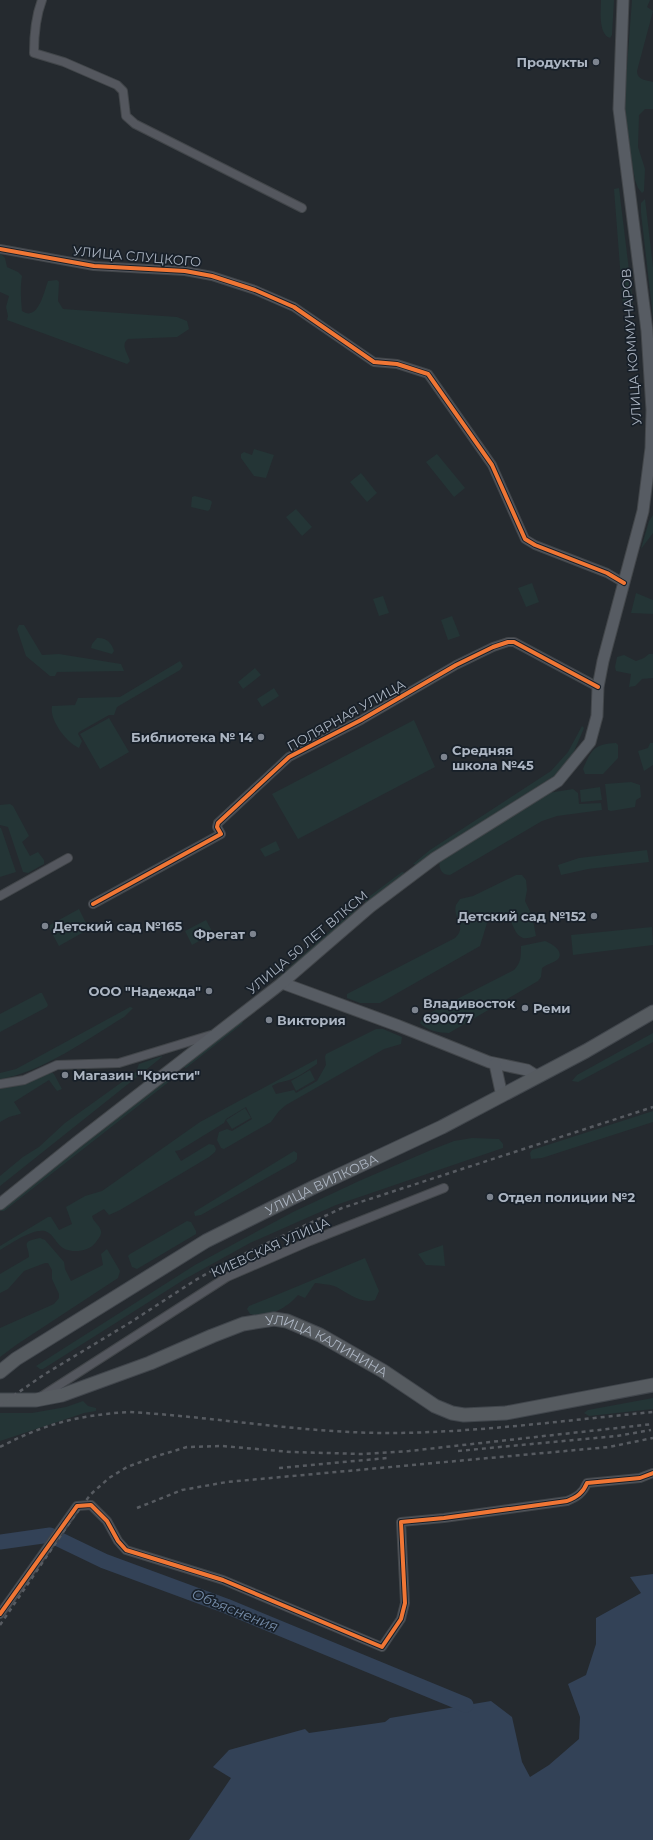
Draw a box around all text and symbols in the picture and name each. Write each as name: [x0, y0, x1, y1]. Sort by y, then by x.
place label: Продукты: [517, 54, 588, 70]
marker: Продукты: [591, 57, 601, 67]
street label: УЛИЦА СЛУЦКОГО: [72, 242, 202, 270]
street label: УЛИЦА КОММУНАРОВ: [618, 268, 644, 426]
street label: ПОЛЯРНАЯ УЛИЦА: [284, 676, 408, 754]
place label: Библиотека № 14: [131, 729, 253, 745]
marker: Библиотека № 14: [256, 732, 266, 742]
place label: Средняя школа №45: [452, 742, 534, 773]
marker: Средняя школа №45: [439, 752, 449, 762]
street label: УЛИЦА 50 ЛЕТ ВЛКСМ: [243, 887, 371, 997]
place label: Детский сад №152: [457, 908, 586, 924]
marker: Детский сад №152: [589, 911, 599, 921]
place label: Детский сад №165: [53, 918, 183, 934]
marker: Детский сад №165: [40, 921, 50, 931]
place label: Фрегат: [194, 926, 245, 942]
marker: Фрегат: [248, 929, 258, 939]
place label: ООО "Надежда": [89, 983, 201, 999]
marker: ООО "Надежда": [204, 986, 214, 996]
place label: Владивосток 690077: [423, 995, 516, 1026]
place label: Реми: [533, 1000, 570, 1016]
marker: Реми: [520, 1003, 530, 1013]
marker: Владивосток 690077: [410, 1005, 420, 1015]
place label: Виктория: [277, 1012, 346, 1028]
marker: Виктория: [264, 1015, 274, 1025]
place label: Магазин "Кристи": [73, 1067, 200, 1083]
marker: Магазин "Кристи": [60, 1070, 70, 1080]
street label: УЛИЦА ВИЛКОВА: [262, 1150, 381, 1218]
place label: Отдел полиции №2: [498, 1189, 636, 1205]
marker: Отдел полиции №2: [485, 1192, 495, 1202]
street label: КИЕВСКАЯ УЛИЦА: [208, 1214, 332, 1280]
street label: УЛИЦА КАЛИНИНА: [264, 1311, 391, 1380]
water label: Объяснения: [189, 1585, 281, 1635]

